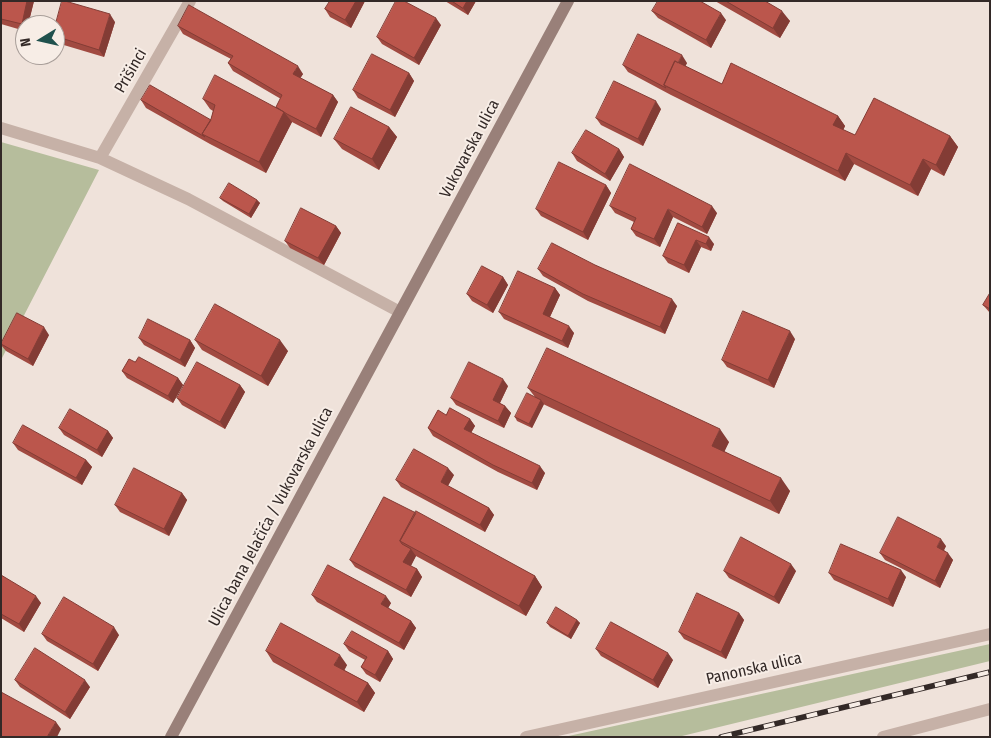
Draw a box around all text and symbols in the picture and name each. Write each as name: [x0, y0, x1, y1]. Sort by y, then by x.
north arrow: [15, 15, 65, 65]
text: N: [17, 37, 35, 48]
street label: Prišinci: [111, 45, 151, 97]
street label: Vukovarska ulica: [436, 96, 504, 202]
street label: Ulica bana Jelačića / Vukovarska ulica: [205, 404, 337, 630]
street label: Panonska ulica: [704, 649, 804, 689]

